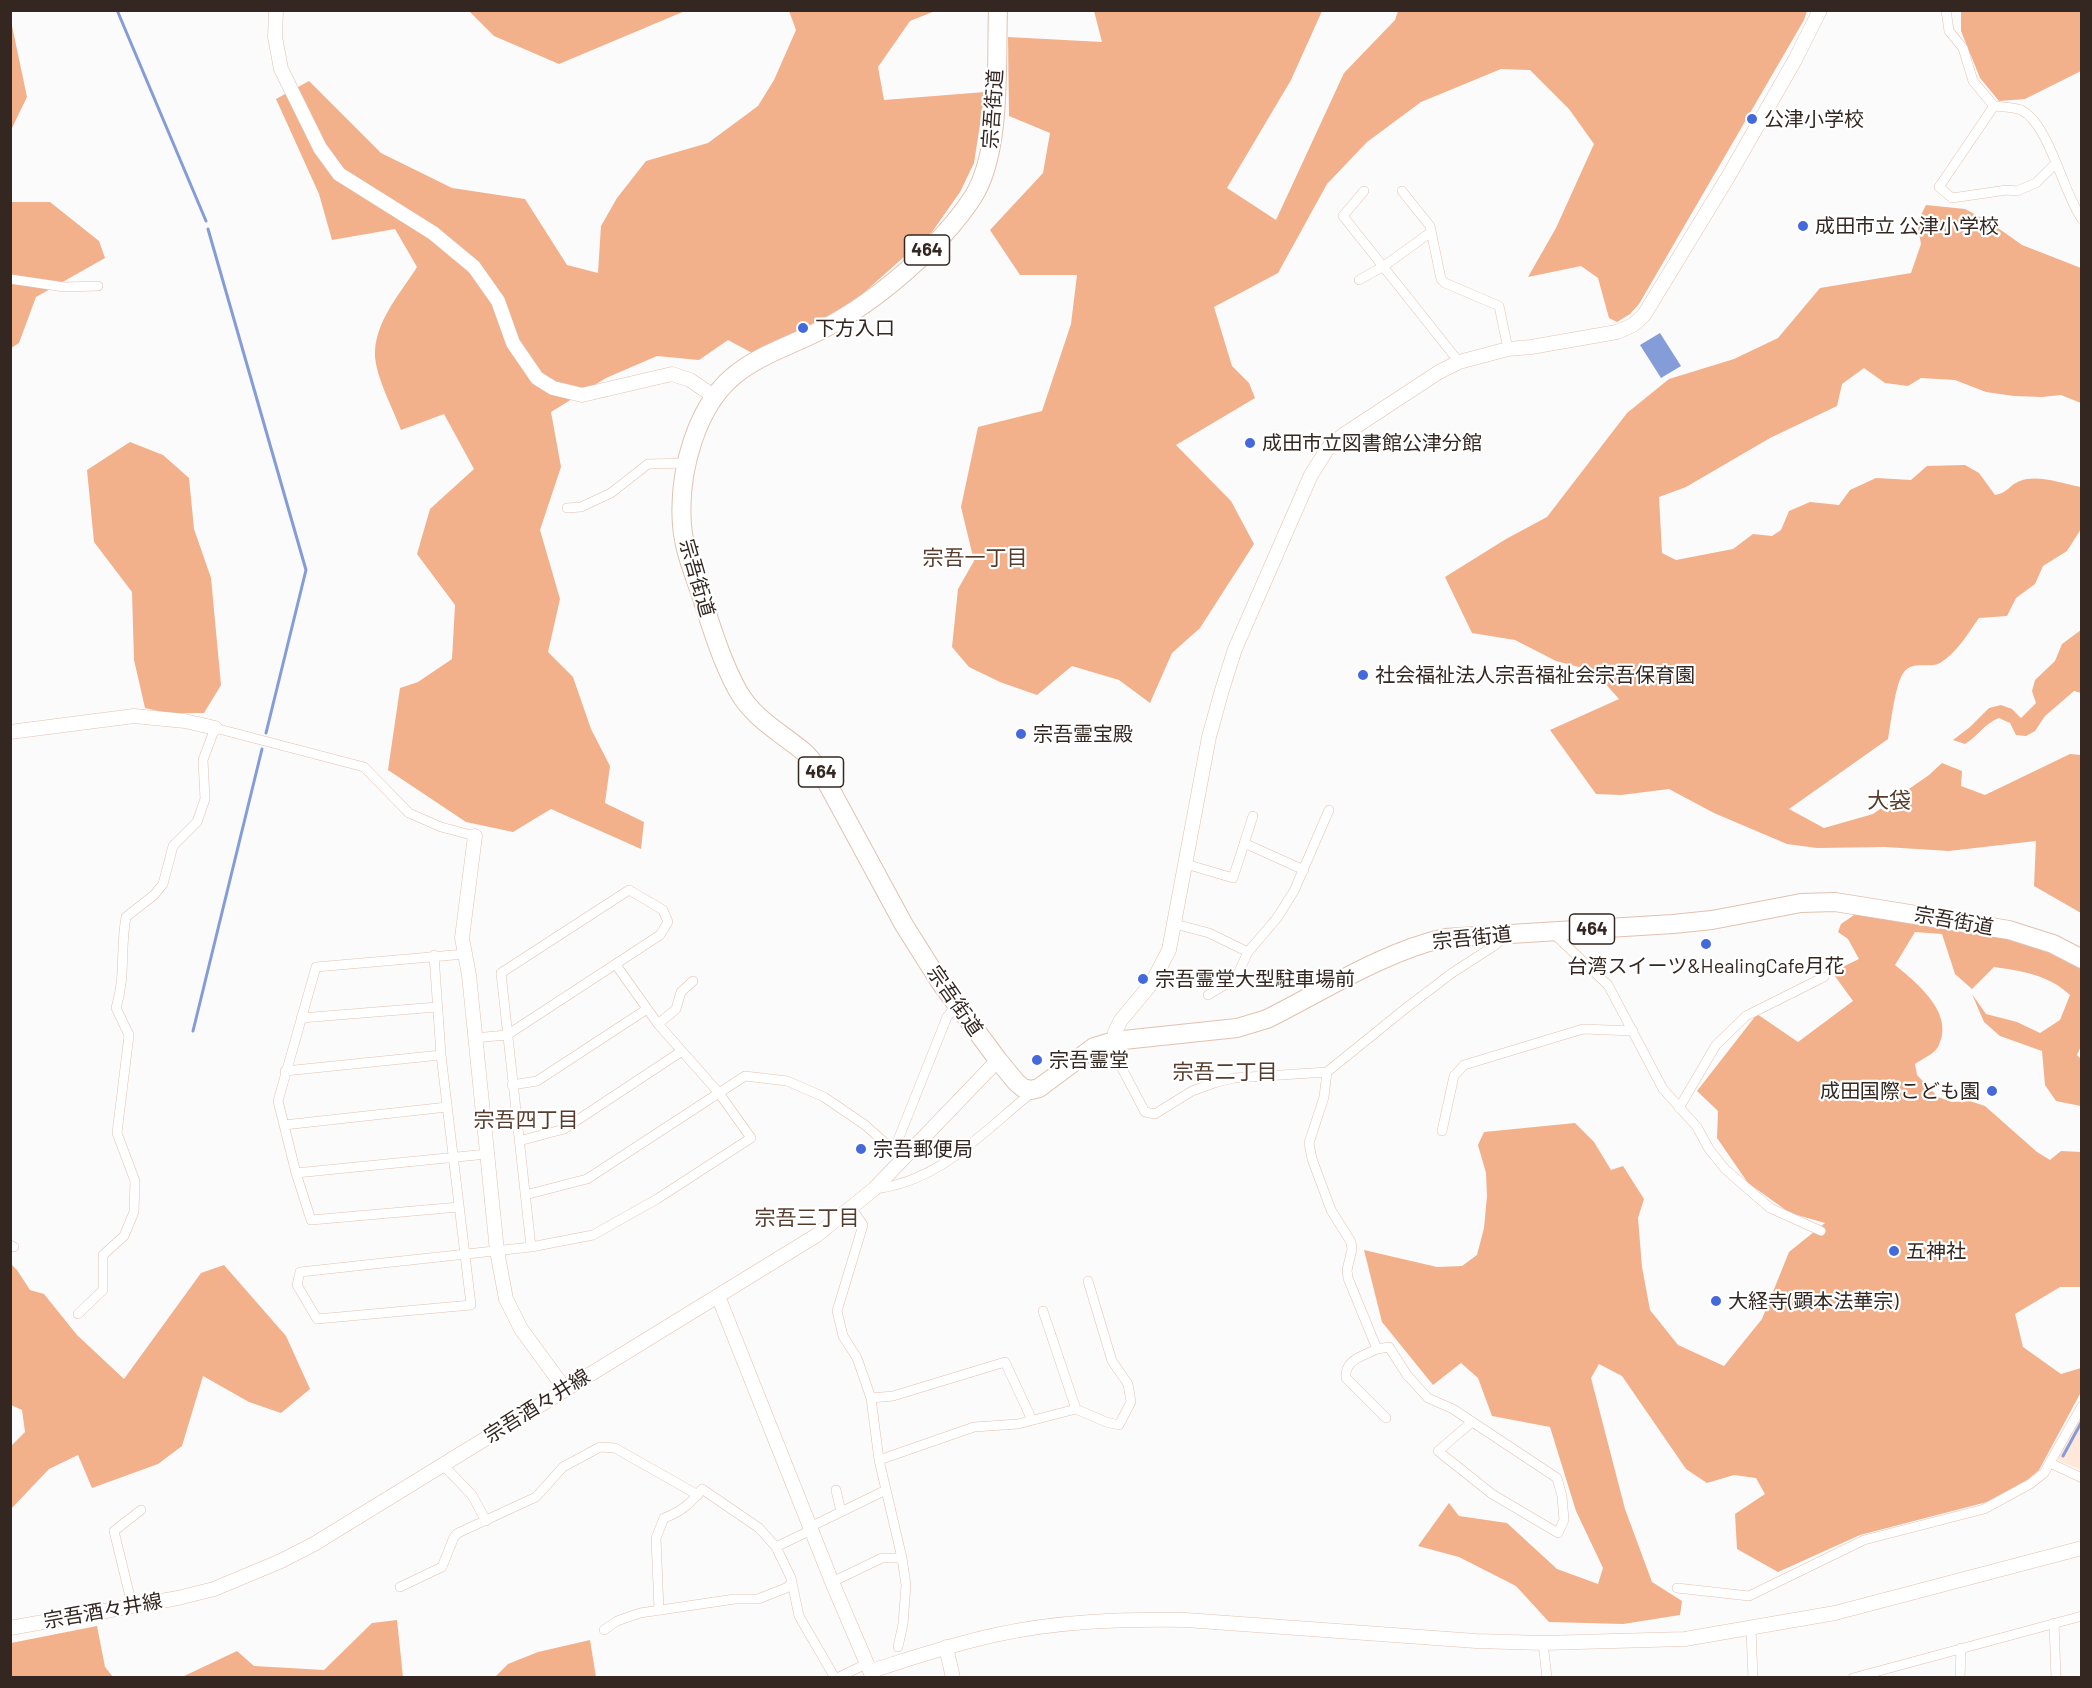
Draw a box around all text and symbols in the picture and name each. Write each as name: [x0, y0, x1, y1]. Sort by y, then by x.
street label: 宗吾街道: [978, 68, 1008, 150]
place label: 公津小学校: [1764, 107, 1864, 131]
marker: 公津小学校: [1745, 112, 1759, 126]
place label: 成田市立 公津小学校: [1815, 214, 1999, 238]
marker: 成田市立 公津小学校: [1796, 219, 1810, 233]
road number: 464: [904, 235, 950, 265]
place label: 下方入口: [815, 316, 895, 340]
marker: 下方入口: [796, 321, 810, 335]
place label: 成田市立図書館公津分館: [1262, 431, 1482, 455]
marker: 成田市立図書館公津分館: [1243, 436, 1257, 450]
street label: 宗吾街道: [674, 536, 720, 620]
district label: 宗吾一丁目: [923, 545, 1027, 571]
place label: 社会福祉法人宗吾福祉会宗吾保育園: [1375, 663, 1695, 687]
marker: 社会福祉法人宗吾福祉会宗吾保育園: [1356, 668, 1370, 682]
place label: 宗吾霊宝殿: [1033, 722, 1133, 746]
marker: 宗吾霊宝殿: [1014, 727, 1028, 741]
road number: 464: [798, 757, 844, 787]
district label: 大袋: [1867, 788, 1911, 814]
street label: 宗吾街道: [1913, 902, 1995, 940]
road number: 464: [1570, 914, 1614, 944]
street label: 宗吾街道: [1431, 922, 1513, 954]
marker: 台湾スイーツ&HealingCafe月花: [1699, 937, 1713, 951]
place label: 台湾スイーツ&HealingCafe月花: [1567, 954, 1845, 978]
street label: 宗吾街道: [922, 961, 988, 1041]
place label: 宗吾霊堂大型駐車場前: [1155, 967, 1355, 991]
marker: 宗吾霊堂大型駐車場前: [1136, 972, 1150, 986]
place label: 宗吾霊堂: [1049, 1048, 1129, 1072]
marker: 宗吾霊堂: [1030, 1053, 1044, 1067]
district label: 宗吾二丁目: [1173, 1059, 1277, 1085]
place label: 成田国際こども園: [1820, 1079, 1980, 1103]
marker: 成田国際こども園: [1985, 1084, 1999, 1098]
district label: 宗吾四丁目: [474, 1107, 578, 1133]
place label: 宗吾郵便局: [873, 1137, 973, 1161]
marker: 宗吾郵便局: [854, 1142, 868, 1156]
district label: 宗吾三丁目: [755, 1205, 859, 1231]
place label: 五神社: [1906, 1239, 1966, 1263]
marker: 五神社: [1887, 1244, 1901, 1258]
place label: 大経寺(顕本法華宗): [1728, 1289, 1898, 1313]
marker: 大経寺(顕本法華宗): [1709, 1294, 1723, 1308]
street label: 宗吾酒々井線: [480, 1364, 594, 1448]
street label: 宗吾酒々井線: [42, 1589, 164, 1633]

